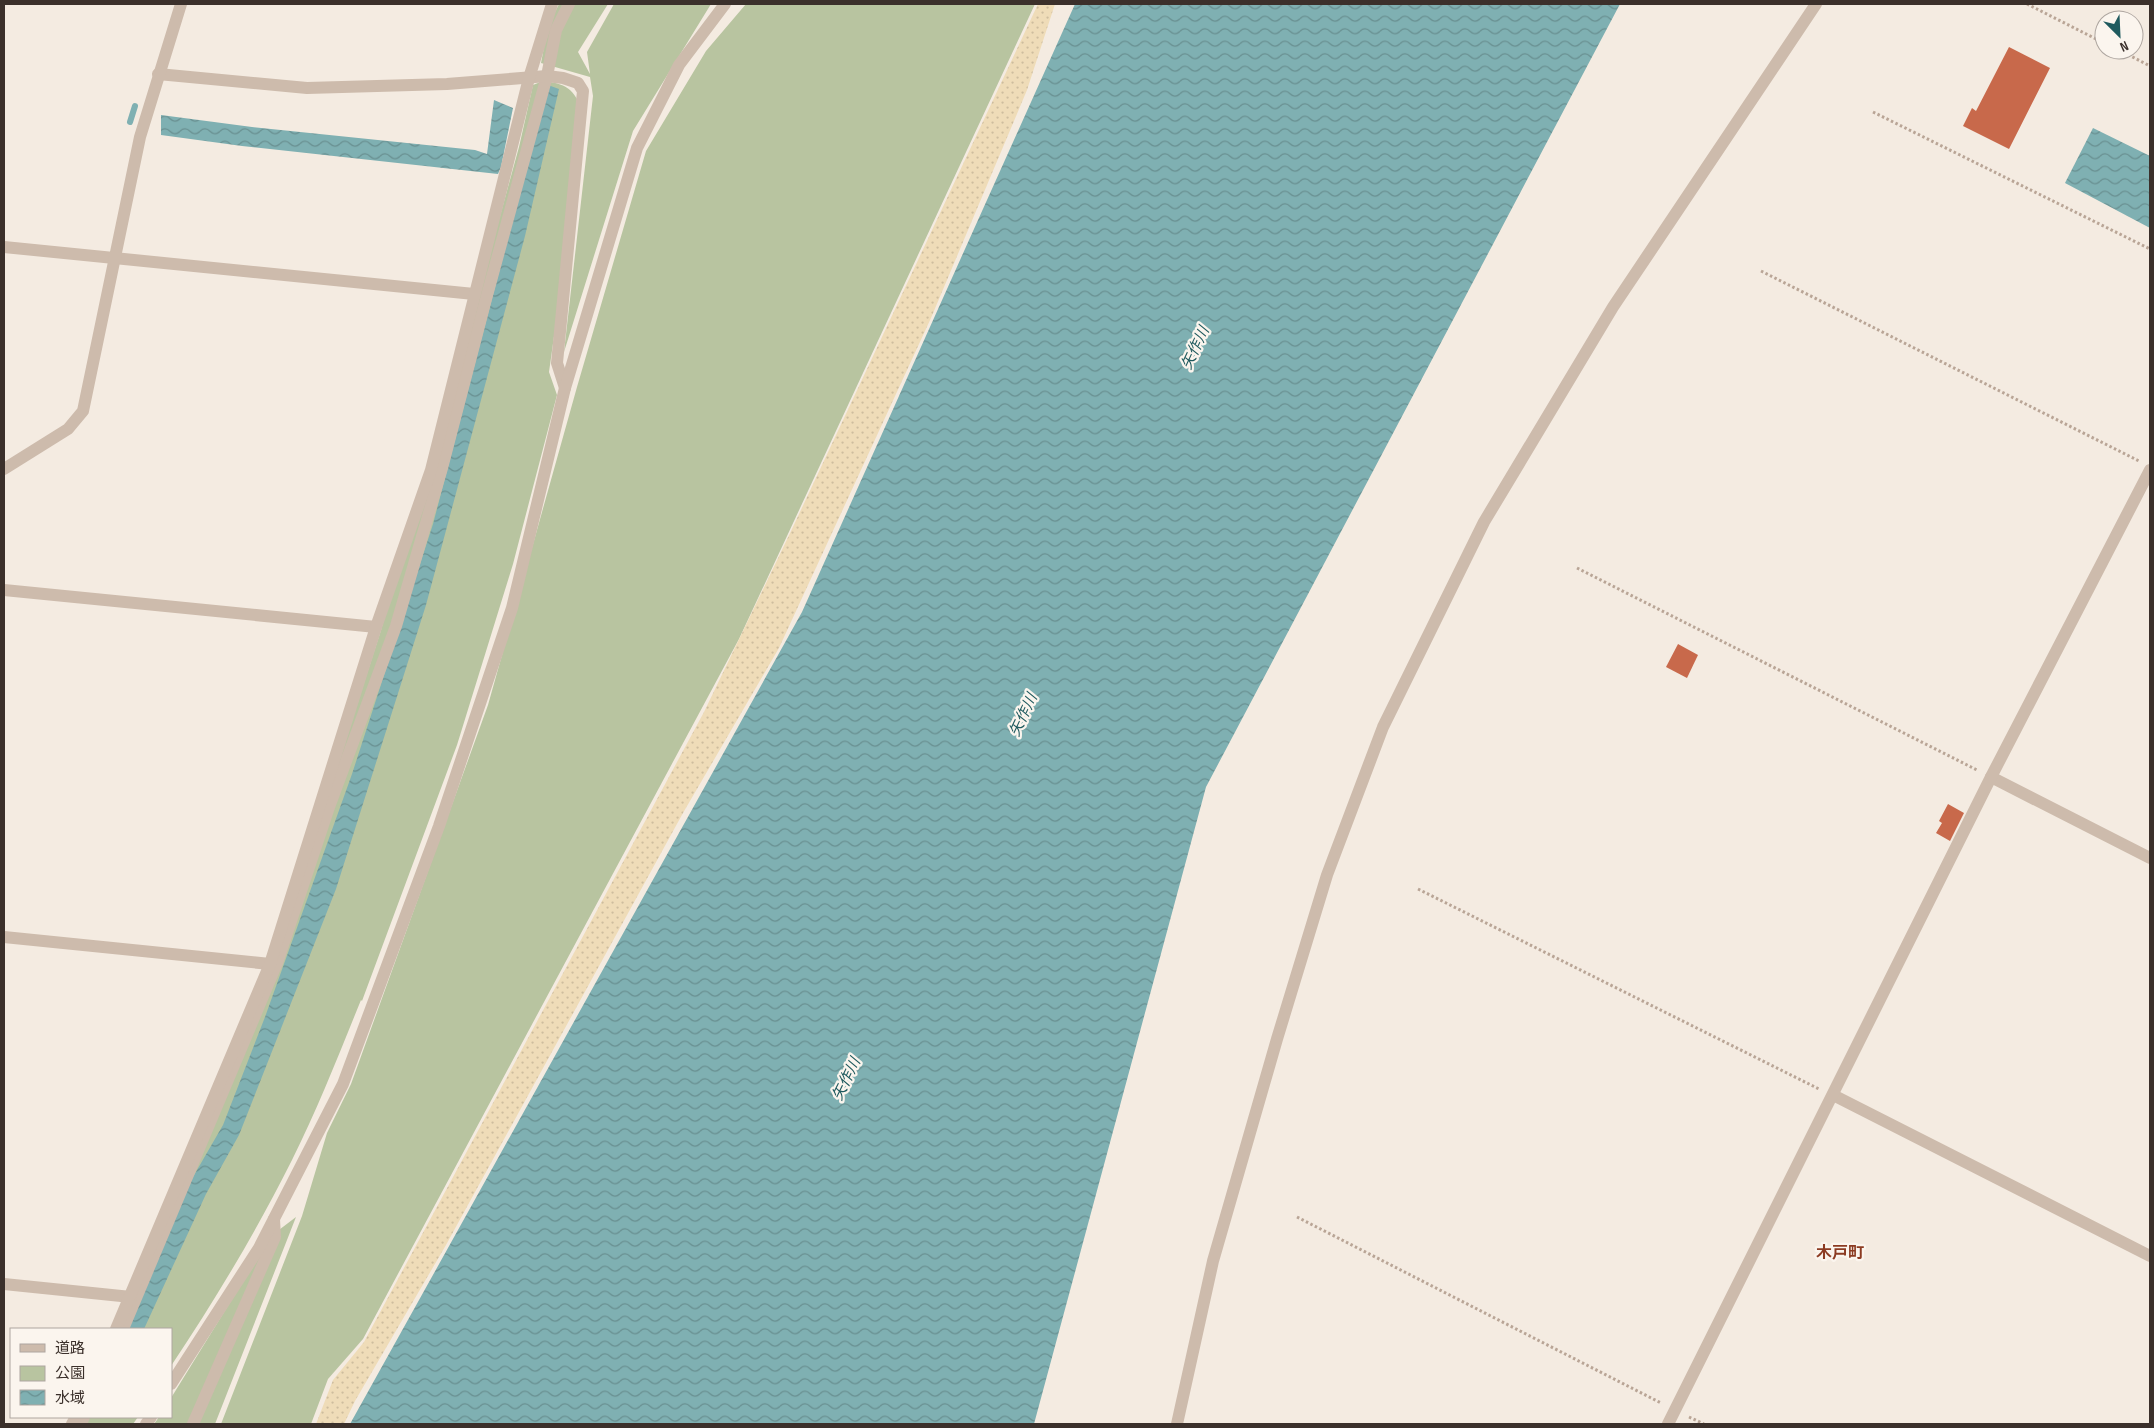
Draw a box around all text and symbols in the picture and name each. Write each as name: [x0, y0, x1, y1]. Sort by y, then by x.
north arrow: [2094, 10, 2144, 60]
text: N: [2117, 37, 2131, 56]
water label: 矢作川: [1177, 322, 1214, 373]
water label: 矢作川: [1005, 689, 1042, 740]
water label: 矢作川: [828, 1053, 866, 1104]
district label: 木戸町: [1816, 1244, 1864, 1263]
legend: [10, 1328, 172, 1418]
text: 道路: [55, 1339, 85, 1358]
text: 公園: [55, 1364, 85, 1383]
text: 水域: [55, 1389, 85, 1408]

